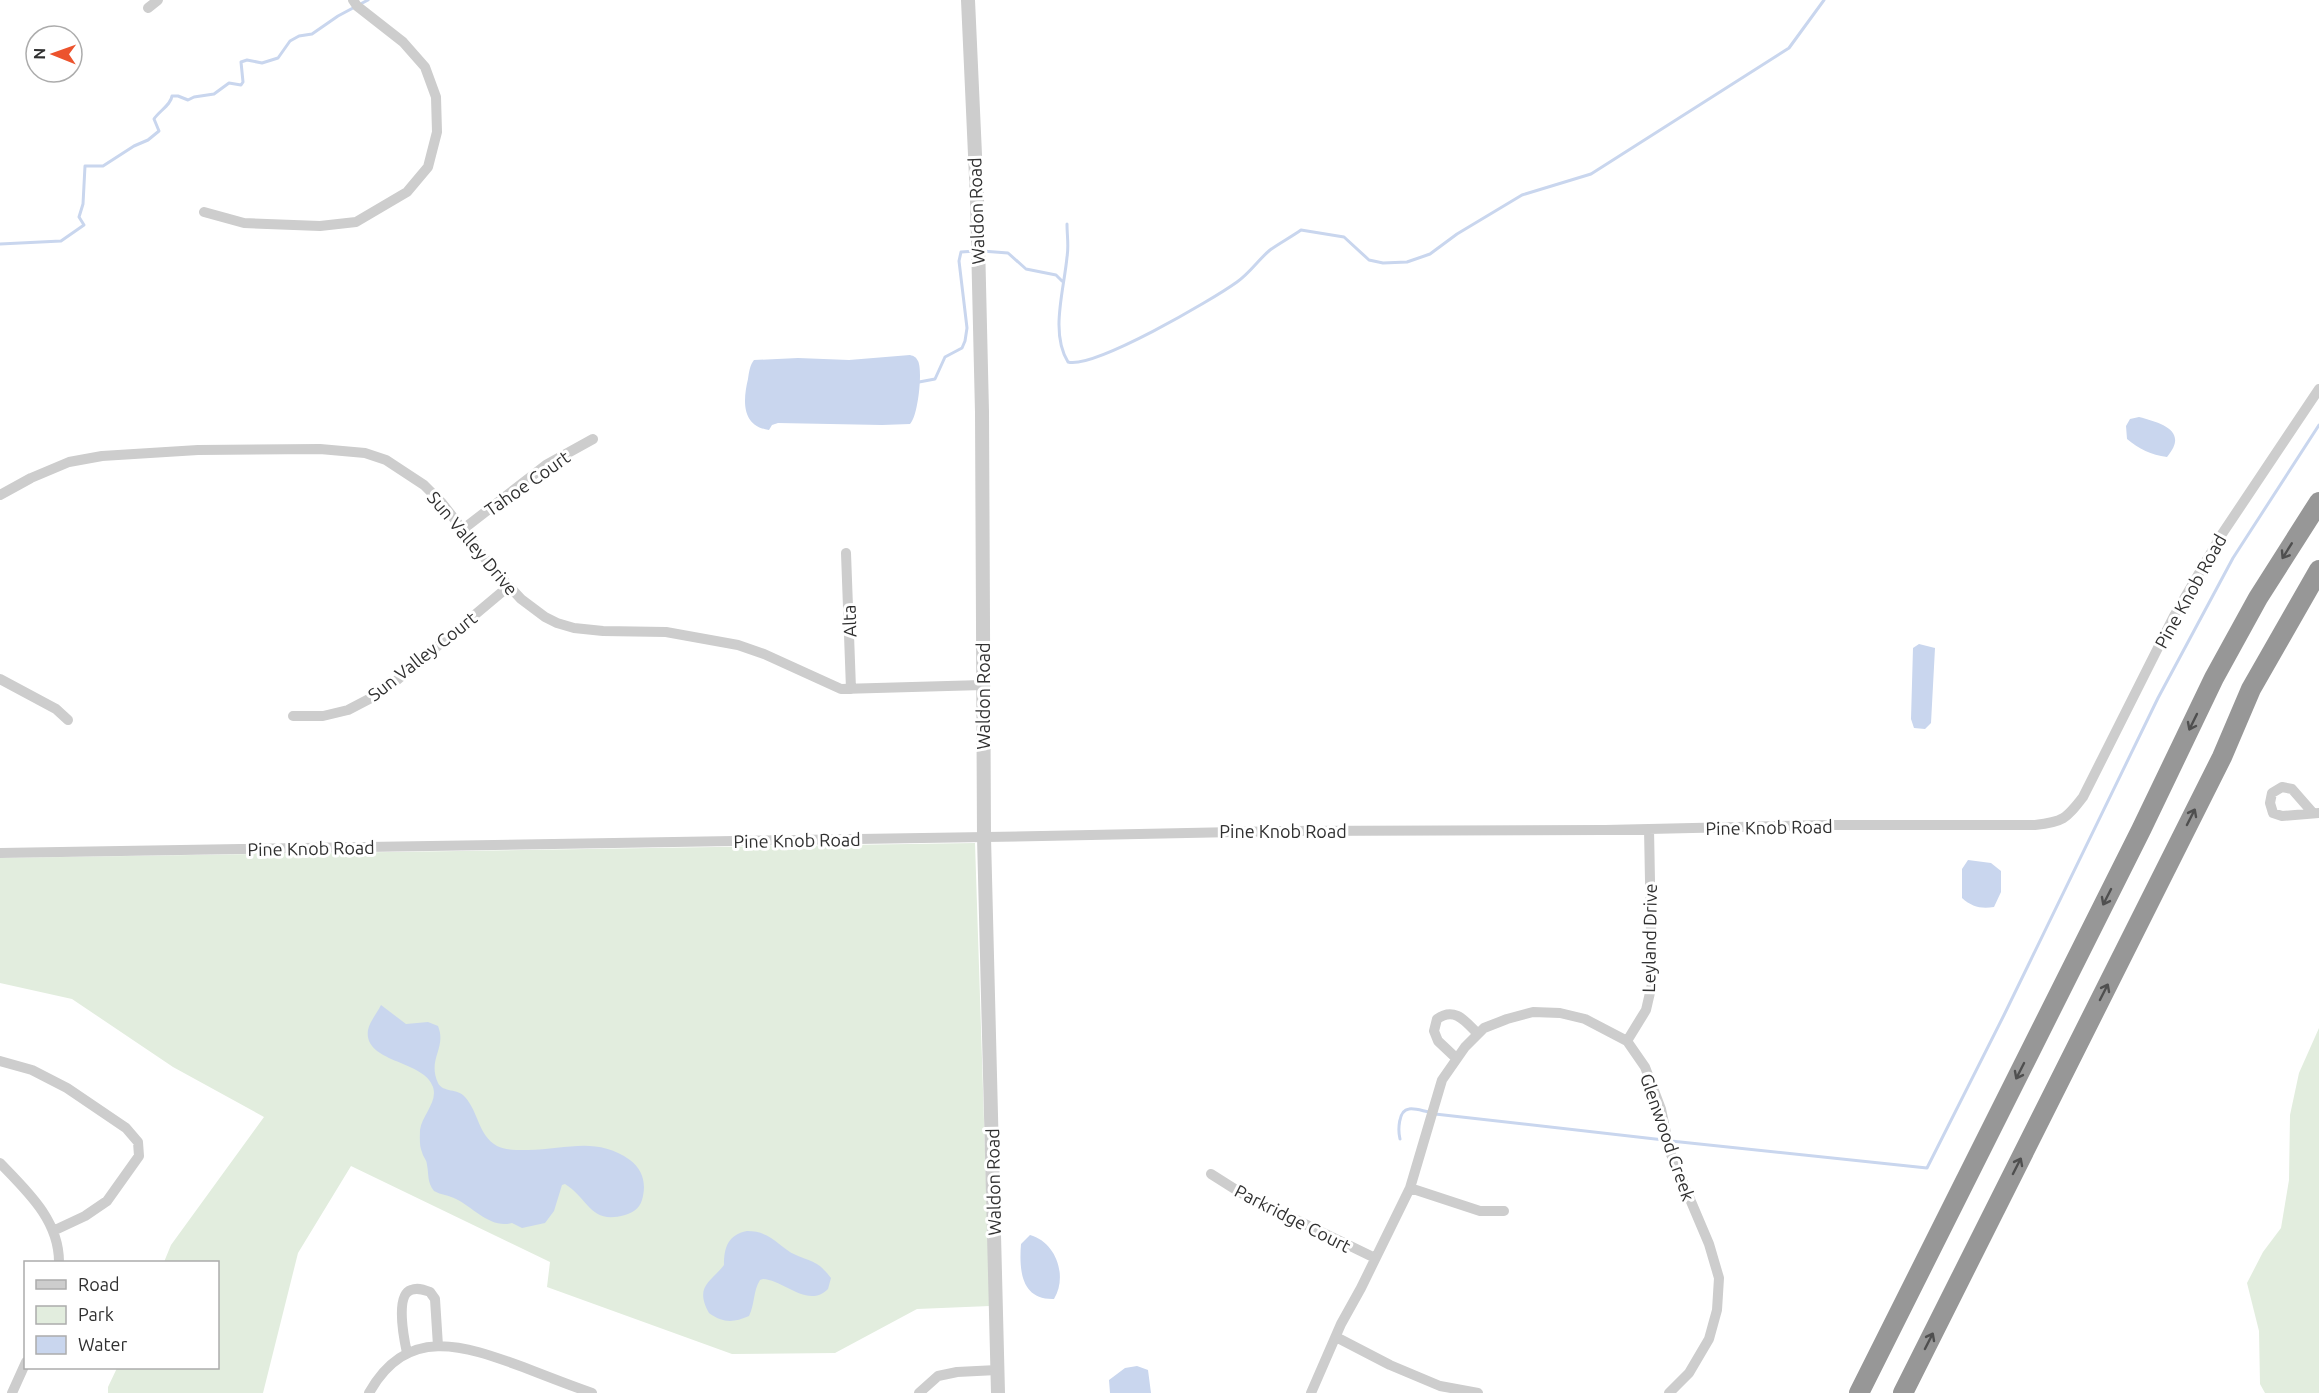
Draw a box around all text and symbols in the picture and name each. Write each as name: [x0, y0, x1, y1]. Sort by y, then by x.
north arrow: [24, 24, 84, 84]
text: N: [30, 48, 48, 60]
street label: Waldon Road: [964, 157, 988, 265]
street label: Tahoe Court: [481, 446, 573, 520]
street label: Sun Valley Drive: [424, 487, 522, 599]
street label: Pine Knob Road: [2150, 530, 2230, 652]
one-way arrow: [2281, 542, 2293, 559]
street label: Alta: [838, 604, 860, 638]
street label: Sun Valley Court: [364, 607, 480, 705]
street label: Waldon Road: [973, 642, 993, 750]
one-way arrow: [2186, 712, 2198, 730]
one-way arrow: [2186, 809, 2197, 827]
street label: Pine Knob Road: [1705, 816, 1833, 838]
street label: Pine Knob Road: [1219, 821, 1347, 841]
street label: Pine Knob Road: [733, 829, 861, 851]
street label: Pine Knob Road: [247, 837, 375, 859]
street label: Leyland Drive: [1638, 883, 1660, 993]
one-way arrow: [2101, 888, 2113, 905]
one-way arrow: [2099, 983, 2110, 1001]
one-way arrow: [2013, 1062, 2025, 1080]
street label: Glenwood Creek: [1637, 1071, 1699, 1203]
street label: Waldon Road: [982, 1128, 1004, 1236]
one-way arrow: [2011, 1158, 2023, 1176]
street label: Parkridge Court: [1232, 1180, 1354, 1256]
legend: [24, 1261, 219, 1369]
text: Road: [78, 1274, 120, 1294]
text: Park: [78, 1304, 114, 1324]
one-way arrow: [1924, 1332, 1936, 1350]
text: Water: [78, 1334, 128, 1354]

